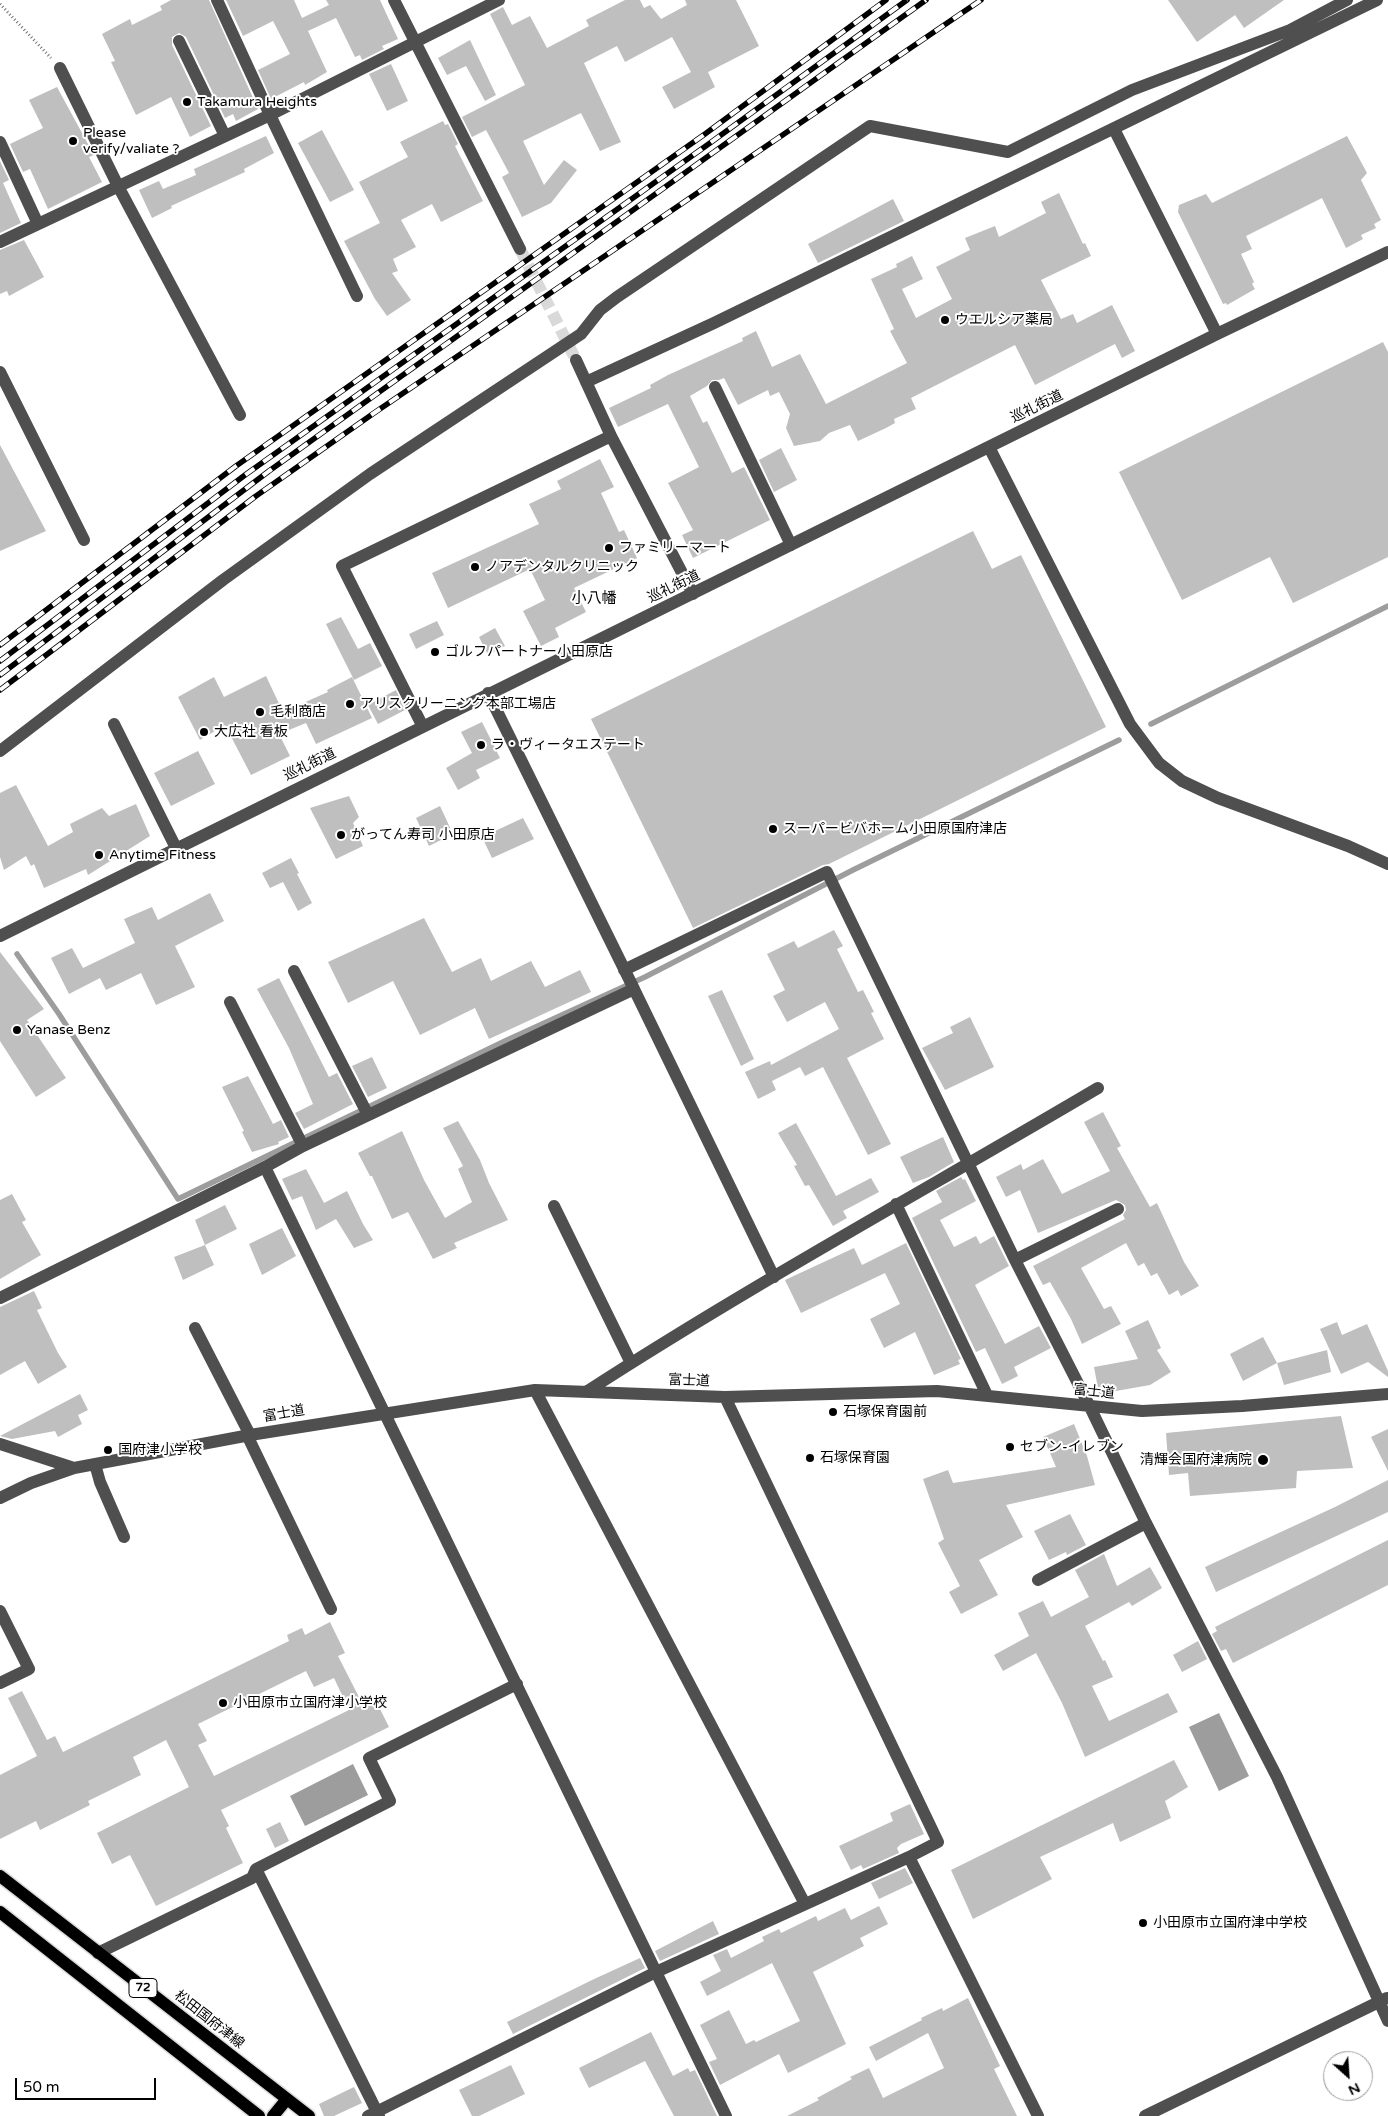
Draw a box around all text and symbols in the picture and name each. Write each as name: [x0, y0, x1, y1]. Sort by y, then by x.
place label: Takamura Heights: [197, 94, 317, 110]
marker: Takamura Heights: [181, 96, 193, 108]
place label: Please verify/valiate ?: [83, 125, 180, 158]
marker: Please verify/valiate ?: [67, 135, 79, 147]
place label: ウエルシア薬局: [955, 312, 1053, 328]
marker: ウエルシア薬局: [939, 314, 951, 326]
street label: 巡礼街道: [1008, 387, 1066, 427]
place label: ファミリーマート: [619, 540, 731, 556]
marker: ファミリーマート: [603, 542, 615, 554]
place label: ノアデンタルクリニック: [485, 559, 639, 575]
marker: ノアデンタルクリニック: [469, 561, 481, 573]
street label: 巡礼街道: [645, 567, 703, 607]
district label: 小八幡: [572, 590, 616, 608]
place label: ゴルフパートナー小田原店: [445, 644, 613, 660]
marker: ゴルフパートナー小田原店: [429, 646, 441, 658]
place label: アリスクリーニング本部工場店: [360, 696, 556, 712]
marker: アリスクリーニング本部工場店: [344, 698, 356, 710]
place label: 毛利商店: [270, 704, 326, 720]
marker: 毛利商店: [254, 706, 266, 718]
place label: 大広社 看板: [214, 724, 288, 740]
marker: 大広社 看板: [198, 726, 210, 738]
place label: ラ・ヴィータエステート: [491, 737, 645, 753]
marker: ラ・ヴィータエステート: [475, 739, 487, 751]
street label: 巡礼街道: [281, 745, 339, 785]
place label: スーパービバホーム小田原国府津店: [783, 821, 1007, 837]
marker: スーパービバホーム小田原国府津店: [767, 823, 779, 835]
place label: がってん寿司 小田原店: [351, 827, 495, 843]
marker: がってん寿司 小田原店: [335, 829, 347, 841]
place label: Anytime Fitness: [109, 847, 216, 863]
marker: Anytime Fitness: [93, 849, 105, 861]
place label: Yanase Benz: [27, 1022, 110, 1038]
marker: Yanase Benz: [11, 1024, 23, 1036]
street label: 富士道: [668, 1372, 710, 1390]
street label: 富士道: [1072, 1381, 1116, 1403]
street label: 富士道: [262, 1402, 306, 1426]
place label: 石塚保育園前: [843, 1404, 927, 1420]
marker: 石塚保育園前: [827, 1406, 839, 1418]
place label: セブン-イレブン: [1020, 1439, 1124, 1455]
marker: セブン-イレブン: [1004, 1441, 1016, 1453]
place label: 国府津小学校: [118, 1442, 202, 1458]
marker: 国府津小学校: [102, 1444, 114, 1456]
place label: 石塚保育園: [820, 1450, 890, 1466]
marker: 石塚保育園: [804, 1452, 816, 1464]
place label: 清輝会国府津病院: [1140, 1452, 1252, 1468]
marker: 清輝会国府津病院: [1256, 1453, 1270, 1467]
place label: 小田原市立国府津小学校: [233, 1695, 387, 1711]
marker: 小田原市立国府津小学校: [217, 1697, 229, 1709]
place label: 小田原市立国府津中学校: [1153, 1915, 1307, 1931]
marker: 小田原市立国府津中学校: [1137, 1917, 1149, 1929]
road number: 72: [129, 1979, 157, 1998]
street label: 松田国府津線: [171, 1988, 247, 2052]
north arrow: [1323, 2051, 1373, 2101]
scale bar: [18, 2068, 159, 2100]
text: 50 m: [23, 2078, 60, 2096]
text: N: [1346, 2079, 1363, 2099]

